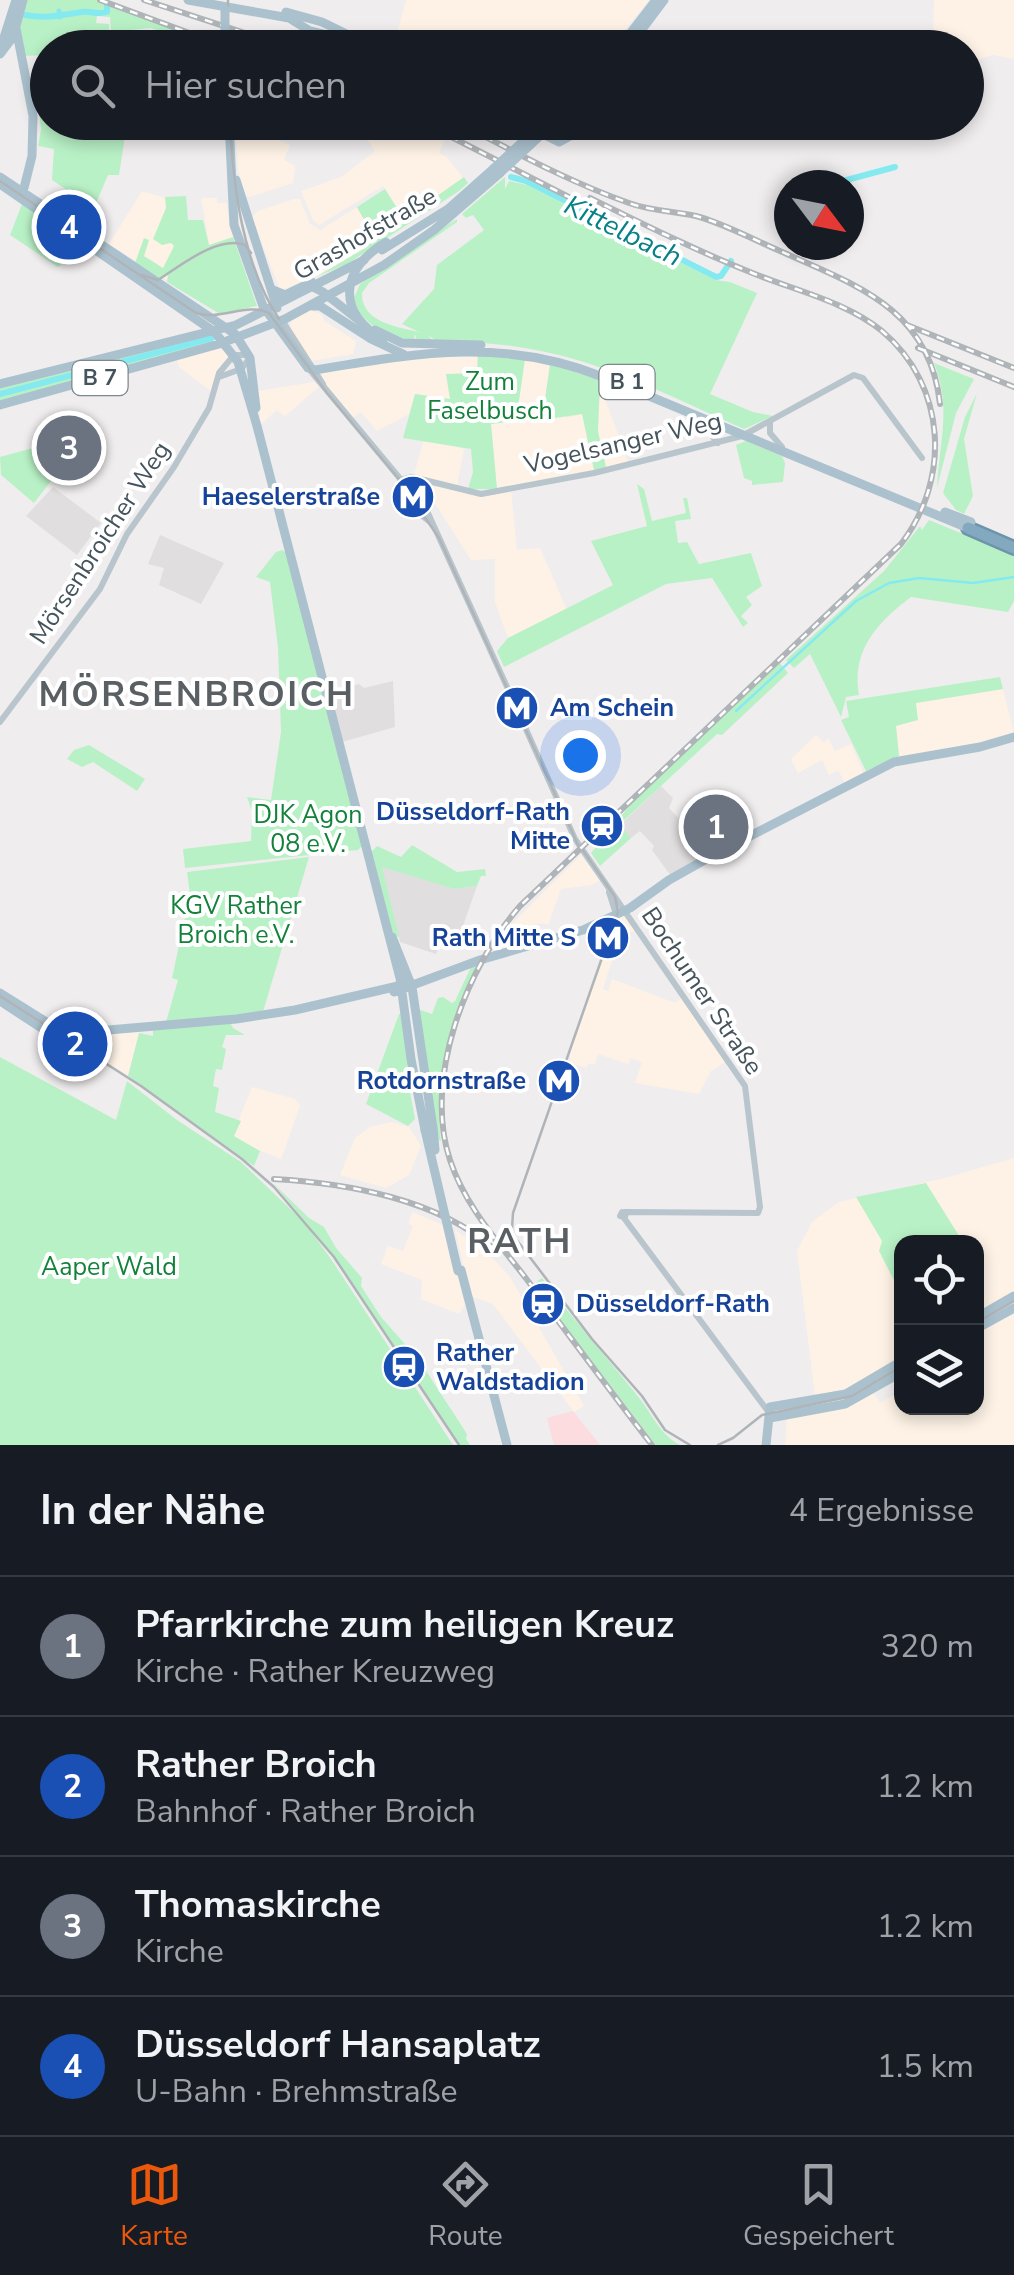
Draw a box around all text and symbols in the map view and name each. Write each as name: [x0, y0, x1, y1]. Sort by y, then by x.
search box: [30, 30, 984, 140]
icon: search: [65, 58, 120, 113]
text: Hier suchen: [145, 60, 347, 111]
north arrow: [774, 170, 864, 260]
street label: Grashofstraße: [287, 179, 443, 289]
water label: Kittelbach: [558, 186, 688, 276]
pin: 4: [36, 190, 102, 264]
road number: B 7: [72, 361, 128, 395]
park label: Zum Faselbusch: [427, 365, 553, 428]
road number: B 1: [600, 365, 654, 399]
street label: Vogelsanger Weg: [520, 404, 725, 482]
pin: 3: [36, 410, 102, 486]
street label: Mörsenbroicher Weg: [22, 435, 178, 651]
metro station icon: Haeselerstraße: [390, 474, 436, 520]
place label: Haeselerstraße: [202, 480, 380, 514]
district label: MÖRSENBROICH: [38, 671, 356, 718]
metro station icon: Am Schein: [494, 685, 540, 731]
place label: Am Schein: [550, 691, 674, 725]
your location: [555, 730, 606, 781]
pin: 1: [684, 790, 748, 864]
place label: Düsseldorf-Rath Mitte: [376, 795, 570, 858]
park label: DJK Agon 08 e.V.: [254, 798, 362, 861]
station icon: Düsseldorf-Rath Mitte: [579, 803, 625, 849]
park label: KGV Rather Broich e.V.: [170, 889, 302, 952]
street label: Bochumer Straße: [633, 900, 771, 1082]
metro station icon: Rath Mitte S: [585, 915, 631, 961]
place label: Rath Mitte S: [432, 921, 576, 955]
pin: 2: [42, 1006, 108, 1082]
metro station icon: Rotdornstraße: [536, 1058, 582, 1104]
place label: Rotdornstraße: [357, 1064, 526, 1098]
district label: RATH: [467, 1218, 573, 1265]
map controls: [894, 1235, 984, 1415]
button: locate: [894, 1235, 984, 1325]
park label: Aaper Wald: [41, 1250, 177, 1284]
station icon: Düsseldorf-Rath: [520, 1281, 566, 1327]
place label: Düsseldorf-Rath: [576, 1287, 770, 1321]
button: layers: [894, 1325, 984, 1415]
place label: Rather Waldstadion: [436, 1336, 585, 1399]
station icon: Rather Waldstadion: [381, 1344, 427, 1390]
text: In der Nähe: [40, 1482, 265, 1539]
text: 4 Ergebnisse: [789, 1489, 974, 1532]
text: Pfarrkirche zum heiligen Kreuz: [135, 1599, 674, 1650]
text: 1: [63, 1625, 82, 1668]
text: 320 m: [881, 1625, 974, 1668]
text: Kirche · Rather Kreuzweg: [135, 1650, 495, 1693]
text: Rather Broich: [135, 1739, 377, 1790]
text: 2: [63, 1765, 82, 1808]
text: 1.2 km: [877, 1765, 974, 1808]
text: Bahnhof · Rather Broich: [135, 1790, 476, 1833]
text: Thomaskirche: [135, 1879, 381, 1930]
text: 3: [63, 1905, 82, 1948]
text: 1.2 km: [877, 1905, 974, 1948]
text: Kirche: [135, 1930, 224, 1973]
text: Düsseldorf Hansaplatz: [135, 2019, 540, 2070]
text: 4: [63, 2045, 82, 2088]
text: 1.5 km: [877, 2045, 974, 2088]
text: U-Bahn · Brehmstraße: [135, 2070, 457, 2113]
tab: Karte: [120, 2157, 188, 2255]
tab: Route: [428, 2157, 503, 2255]
tab: Gespeichert: [743, 2157, 894, 2255]

